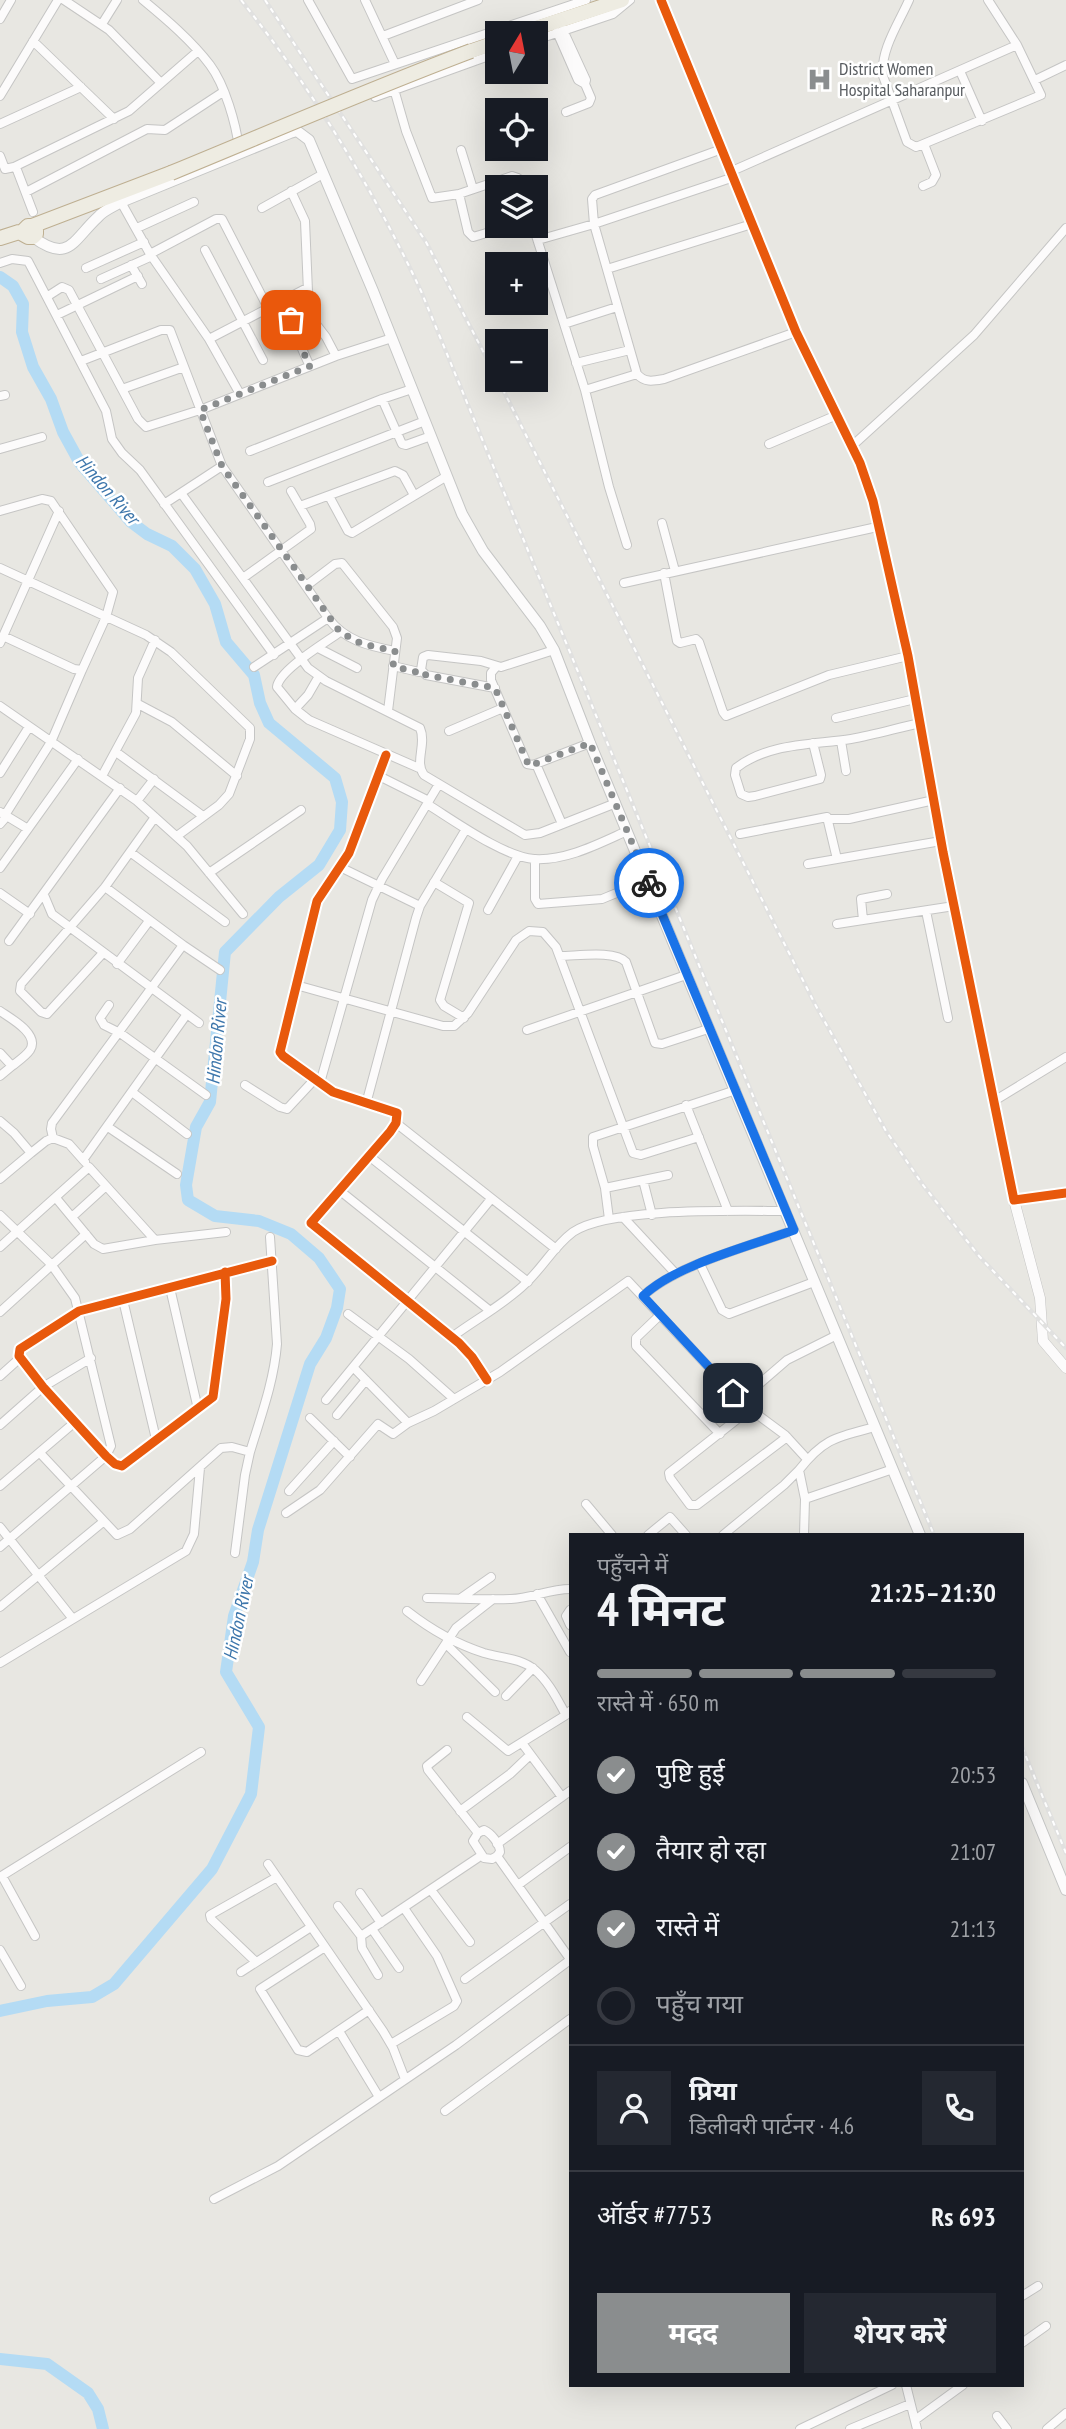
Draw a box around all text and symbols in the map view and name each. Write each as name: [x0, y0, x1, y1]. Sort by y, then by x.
north arrow: [485, 21, 548, 84]
map controls: [485, 21, 548, 392]
place label: District Women Hospital Saharanpur: [839, 57, 965, 101]
hospital icon: District Women Hospital Saharanpur: [805, 65, 833, 93]
button: locate: [485, 98, 548, 161]
button: layers: [485, 175, 548, 238]
button: +: [485, 252, 548, 315]
pin: [261, 290, 321, 350]
icon: bag: [272, 301, 310, 339]
button: −: [485, 329, 548, 392]
water label: Hindon River: [71, 449, 147, 531]
courier: [614, 848, 684, 918]
icon: bike: [630, 864, 668, 902]
water label: Hindon River: [200, 996, 232, 1085]
pin: [703, 1363, 763, 1423]
icon: home: [714, 1374, 752, 1412]
text: पहुँचने में: [597, 1551, 668, 1580]
water label: Hindon River: [217, 1571, 259, 1662]
text: 21:25–21:30: [869, 1576, 996, 1609]
text: 4 मिनट: [597, 1579, 725, 1639]
text: रास्ते में · 650 m: [597, 1688, 719, 1717]
icon: check: [597, 1756, 635, 1794]
text: पुष्टि हुई: [656, 1756, 725, 1789]
text: 20:53: [950, 1760, 996, 1789]
icon: check: [597, 1833, 635, 1871]
text: तैयार हो रहा: [656, 1833, 766, 1866]
text: 21:07: [950, 1837, 996, 1866]
icon: check: [597, 1910, 635, 1948]
text: रास्ते में: [656, 1910, 719, 1943]
text: 21:13: [950, 1914, 996, 1943]
text: पहुँच गया: [656, 1987, 743, 2020]
button: person: [597, 2071, 671, 2145]
button: phone: [922, 2071, 996, 2145]
text: प्रिया: [689, 2074, 737, 2107]
text: डिलीवरी पार्टनर · 4.6: [689, 2111, 854, 2140]
text: ऑर्डर #7753: [597, 2198, 712, 2231]
text: Rs 693: [931, 2200, 996, 2233]
button: मदद: [597, 2293, 790, 2373]
button: शेयर करें: [804, 2293, 996, 2373]

